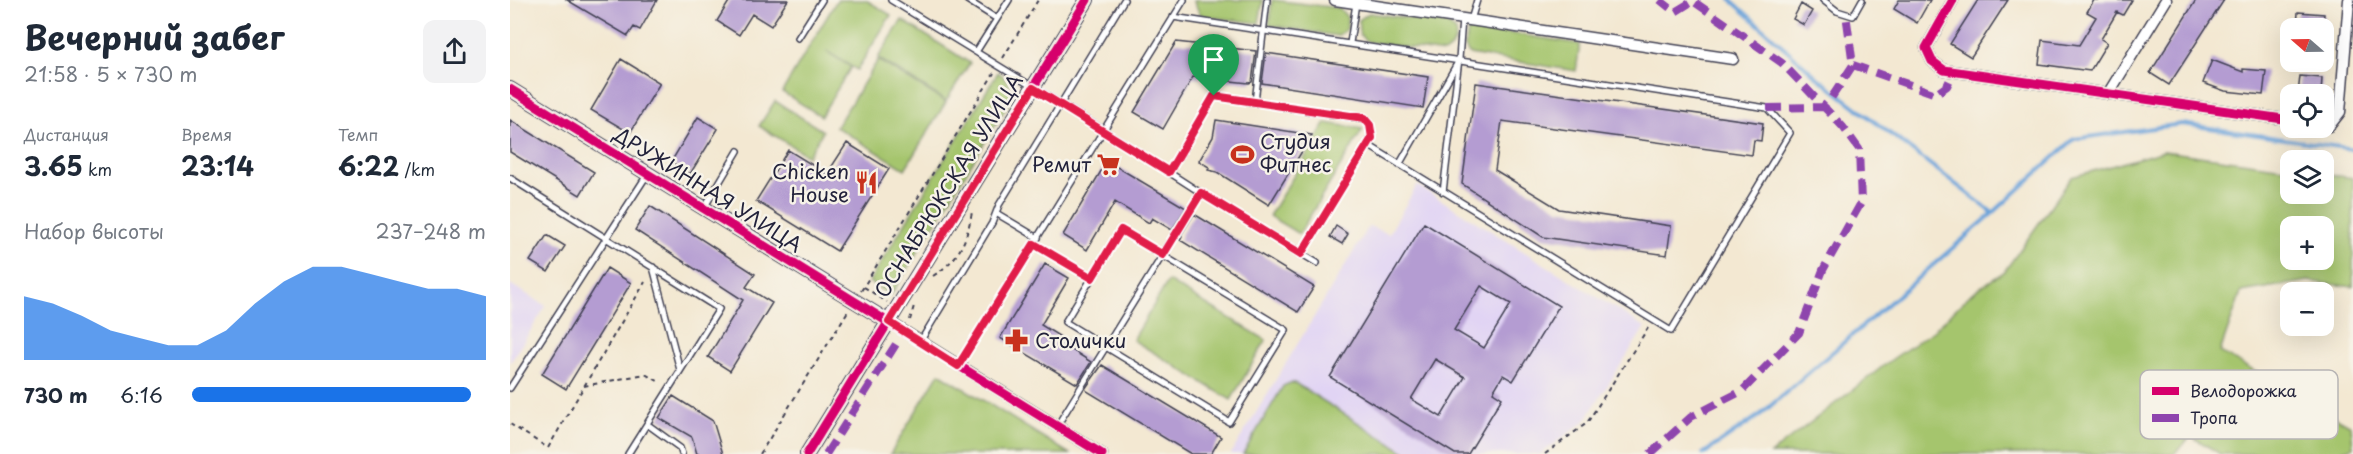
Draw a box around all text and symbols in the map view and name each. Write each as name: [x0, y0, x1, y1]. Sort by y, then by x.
text: Вечерний забег: [24, 11, 284, 61]
north arrow: [2280, 18, 2334, 72]
map controls: [2280, 18, 2334, 336]
button: share: [423, 20, 486, 83]
pin: [1188, 34, 1239, 96]
icon: arrive: [1197, 43, 1230, 76]
text: 21:58 · 5 × 730 m: [24, 59, 197, 89]
street label: ОСНАБРЮКСКАЯ УЛИЦА: [867, 68, 1030, 303]
button: locate: [2280, 84, 2334, 138]
street label: ДРУЖИННАЯ УЛИЦА: [608, 118, 808, 259]
text: Дистанция: [24, 122, 109, 146]
text: Время: [181, 122, 232, 146]
text: Темп: [338, 122, 378, 146]
place label: Студия Фитнес: [1260, 126, 1331, 179]
sports icon: Студия Фитнес: [1229, 141, 1255, 167]
text: 3.65: [24, 146, 83, 185]
text: 23:14: [181, 146, 254, 185]
text: 6:22: [338, 146, 399, 185]
place label: Ремит: [1032, 149, 1091, 179]
button: layers: [2280, 150, 2334, 204]
supermarket icon: Ремит: [1096, 152, 1122, 178]
place label: Chicken House: [772, 156, 849, 209]
text: km: [83, 157, 112, 181]
text: /km: [399, 157, 435, 181]
restaurant icon: Chicken House: [854, 170, 880, 196]
text: Набор высоты: [24, 216, 164, 246]
text: 237–248 m: [376, 216, 486, 246]
button: +: [2280, 216, 2334, 270]
button: −: [2280, 282, 2334, 336]
place label: Столички: [1035, 325, 1126, 355]
pharmacy icon: Столички: [1004, 328, 1030, 354]
legend: [2140, 370, 2338, 439]
text: Велодорожка: [2190, 378, 2297, 402]
text: 730 m: [24, 380, 88, 410]
text: 6:16: [120, 380, 163, 410]
text: Тропа: [2190, 405, 2238, 429]

